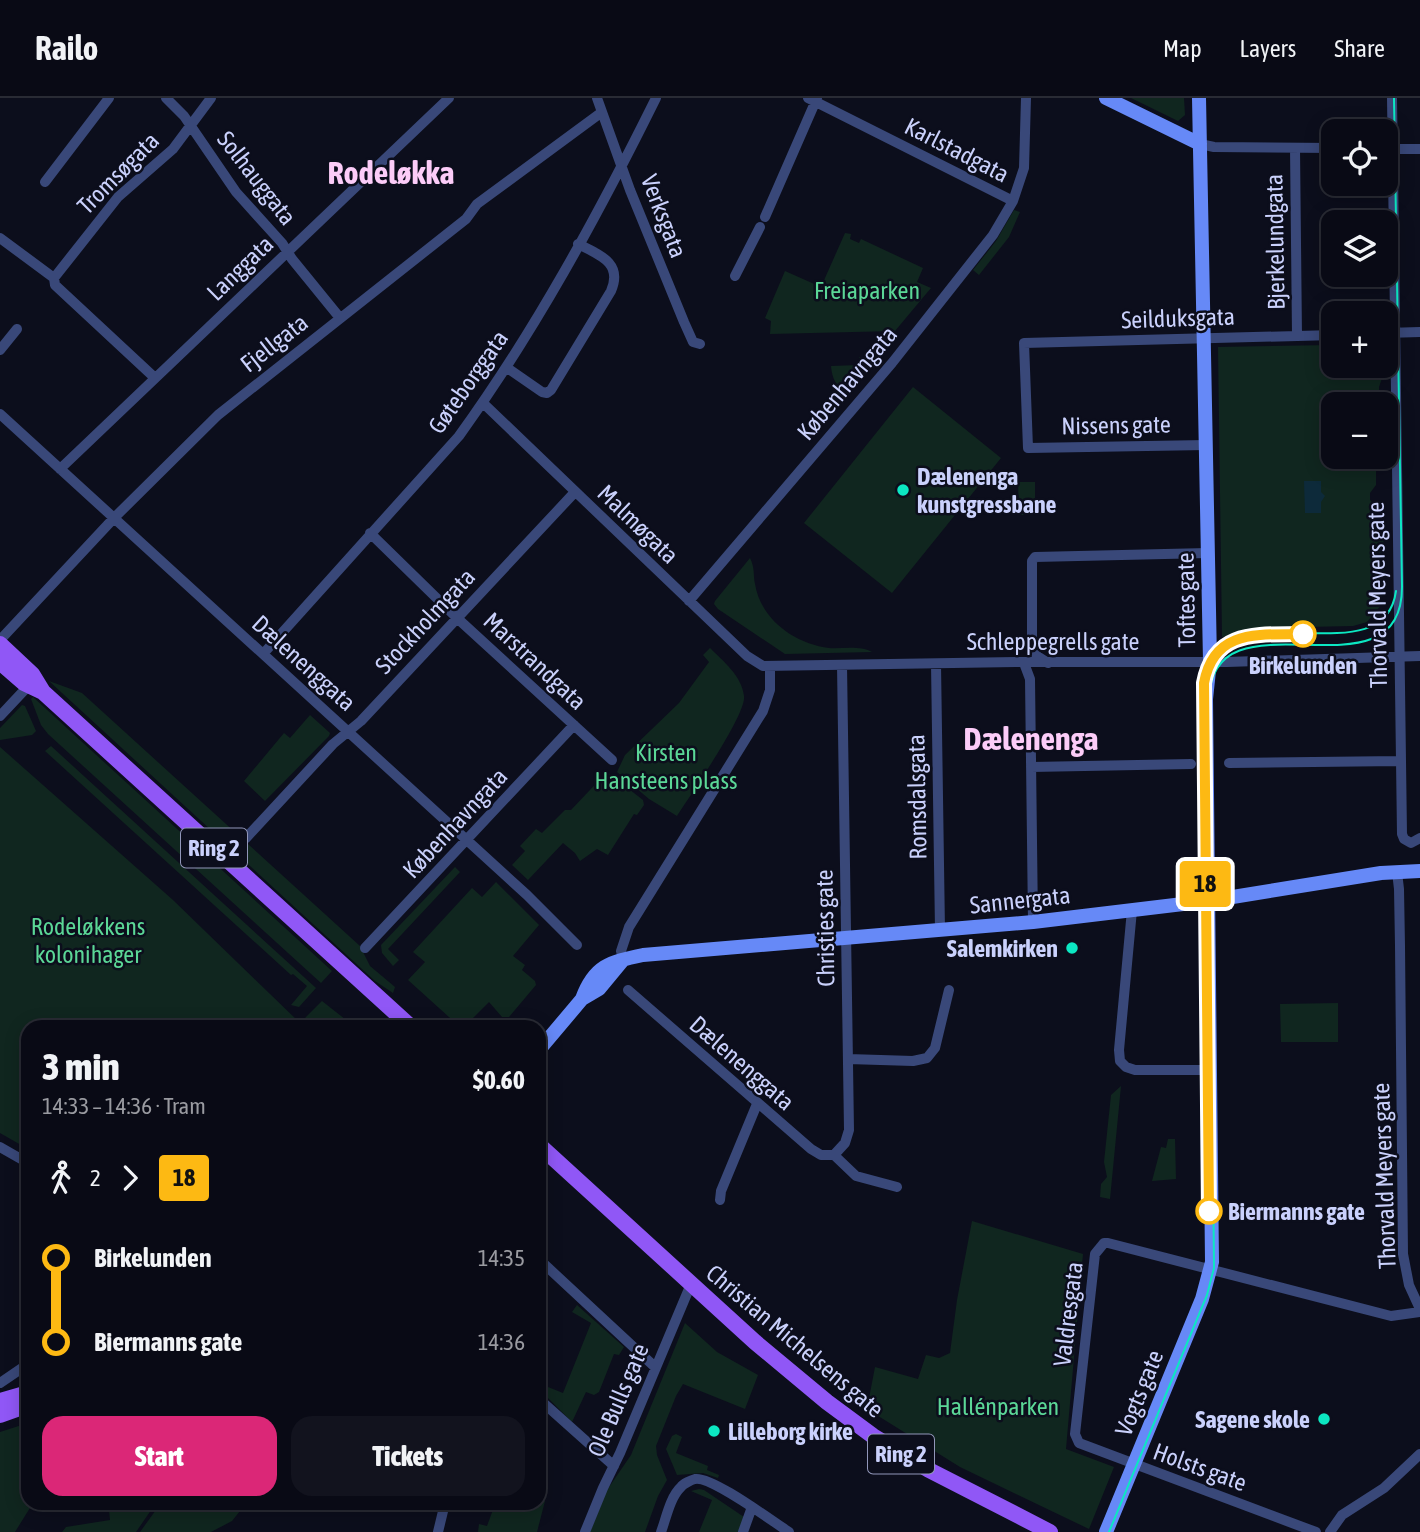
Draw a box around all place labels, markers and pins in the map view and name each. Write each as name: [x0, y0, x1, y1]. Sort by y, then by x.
place label: Dælenenga kunstgressbane: [917, 463, 1057, 518]
marker: Dælenenga kunstgressbane: [895, 482, 911, 498]
marker: Birkelunden: [1290, 621, 1316, 647]
place label: Birkelunden: [1249, 652, 1357, 679]
place label: Salemkirken: [947, 935, 1058, 962]
marker: Salemkirken: [1064, 940, 1080, 956]
marker: Biermanns gate: [1196, 1198, 1222, 1224]
place label: Biermanns gate: [1228, 1198, 1365, 1225]
place label: Sagene skole: [1195, 1406, 1310, 1433]
marker: Sagene skole: [1316, 1411, 1332, 1427]
place label: Lilleborg kirke: [728, 1418, 853, 1445]
marker: Lilleborg kirke: [706, 1423, 722, 1439]

